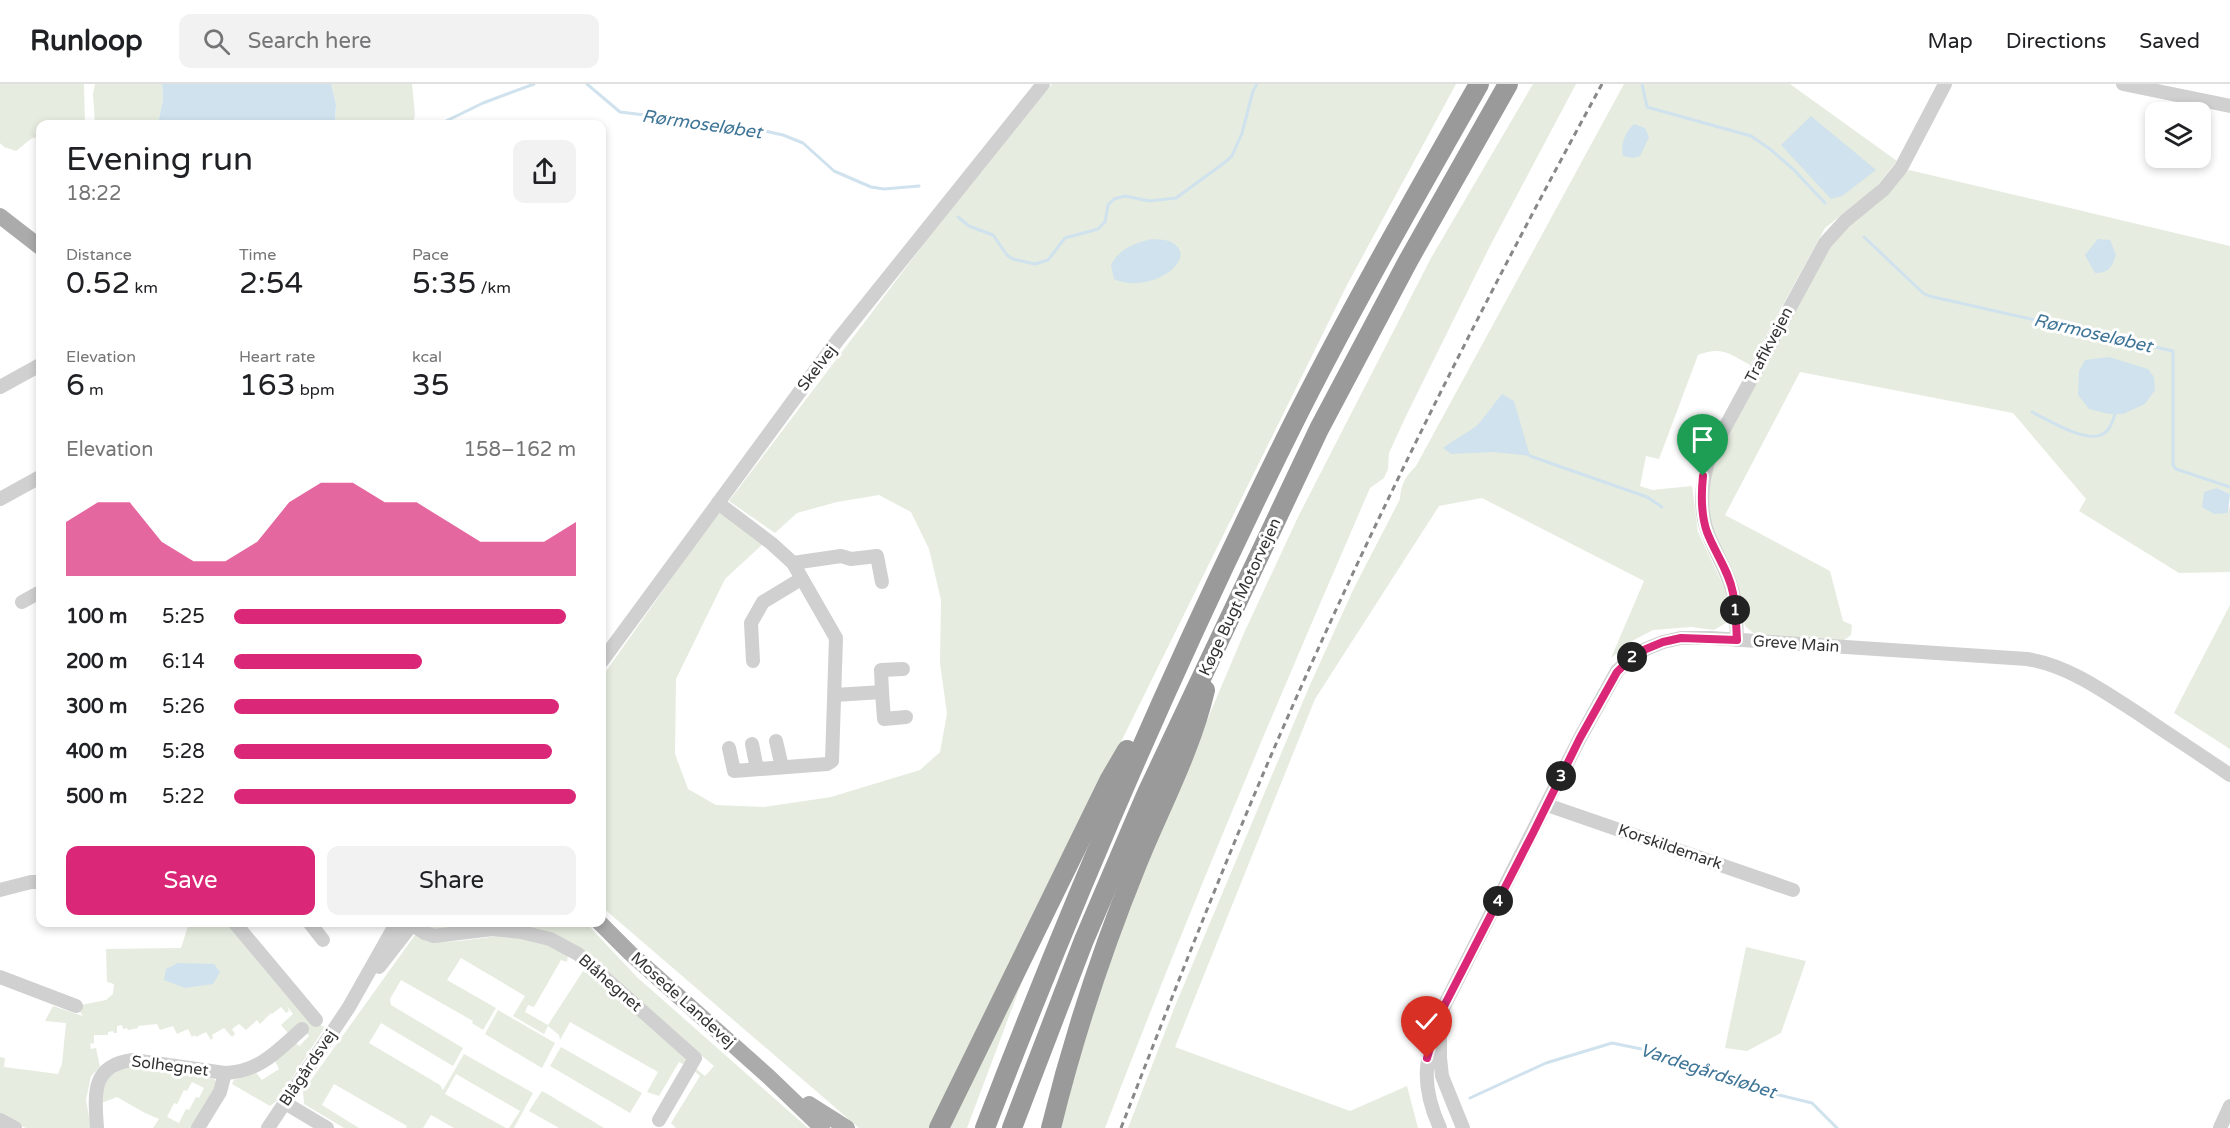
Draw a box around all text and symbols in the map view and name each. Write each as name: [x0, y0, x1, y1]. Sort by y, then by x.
search box: [179, 14, 599, 68]
text: Runloop: [30, 24, 143, 58]
icon: search: [200, 25, 233, 58]
text: Search here: [248, 28, 371, 54]
text: Map: [1927, 29, 1973, 54]
text: Directions: [2006, 29, 2106, 54]
text: Saved: [2139, 29, 2200, 54]
map controls: [2145, 102, 2211, 168]
button: layers: [2145, 102, 2211, 168]
water label: Rørmoseløbet: [641, 105, 765, 144]
text: Evening run: [66, 140, 253, 179]
button: share: [513, 140, 576, 203]
text: 18:22: [66, 182, 121, 206]
text: Distance: [66, 245, 132, 265]
text: Time: [239, 245, 276, 265]
text: Pace: [412, 245, 449, 265]
text: 0.52: [66, 265, 130, 302]
text: 2:54: [239, 265, 303, 302]
text: 5:35: [412, 265, 476, 302]
text: km: [130, 278, 158, 298]
text: /km: [476, 278, 511, 298]
street label: Trafikvejen: [1741, 304, 1797, 386]
water label: Rørmoseløbet: [2032, 309, 2156, 358]
street label: Skelvej: [793, 341, 841, 395]
text: Elevation: [66, 347, 136, 367]
text: Heart rate: [239, 347, 315, 367]
text: kcal: [412, 347, 442, 367]
text: 6: [66, 367, 85, 404]
text: 163: [239, 367, 296, 404]
text: 35: [412, 367, 450, 404]
text: m: [85, 380, 104, 400]
text: bpm: [296, 380, 335, 400]
pin: [1677, 414, 1728, 476]
icon: arrive: [1686, 423, 1719, 456]
text: Elevation: [66, 438, 153, 462]
text: 158–162 m: [463, 438, 576, 462]
street label: Køge Bugt Motorvejen: [1195, 515, 1285, 679]
pin: 1: [1720, 595, 1750, 625]
text: 1: [1730, 600, 1740, 620]
text: 100 m: [66, 605, 127, 629]
text: 5:25: [162, 605, 205, 629]
street label: Greve Main: [1752, 631, 1840, 657]
pin: 2: [1617, 642, 1647, 672]
text: 2: [1627, 647, 1637, 667]
text: 200 m: [66, 650, 127, 674]
text: 6:14: [162, 650, 205, 674]
text: 300 m: [66, 695, 127, 719]
text: 5:26: [162, 695, 205, 719]
text: 400 m: [66, 740, 127, 764]
text: 5:28: [162, 740, 205, 764]
pin: 3: [1546, 761, 1576, 791]
text: 3: [1556, 766, 1566, 786]
text: 500 m: [66, 785, 127, 809]
text: 5:22: [162, 785, 205, 809]
street label: Korskildemark: [1615, 820, 1725, 874]
button: Save: [66, 846, 315, 915]
button: Share: [327, 846, 576, 915]
pin: 4: [1483, 886, 1513, 916]
text: 4: [1493, 891, 1503, 911]
street label: Mosede Landevej: [627, 948, 739, 1052]
street label: Blåhegnet: [574, 950, 646, 1016]
pin: [1401, 996, 1452, 1058]
icon: check: [1410, 1005, 1443, 1038]
street label: Blågårdsvej: [275, 1026, 341, 1110]
water label: Vardegårdsløbet: [1637, 1039, 1781, 1104]
street label: Solhegnet: [130, 1051, 210, 1081]

